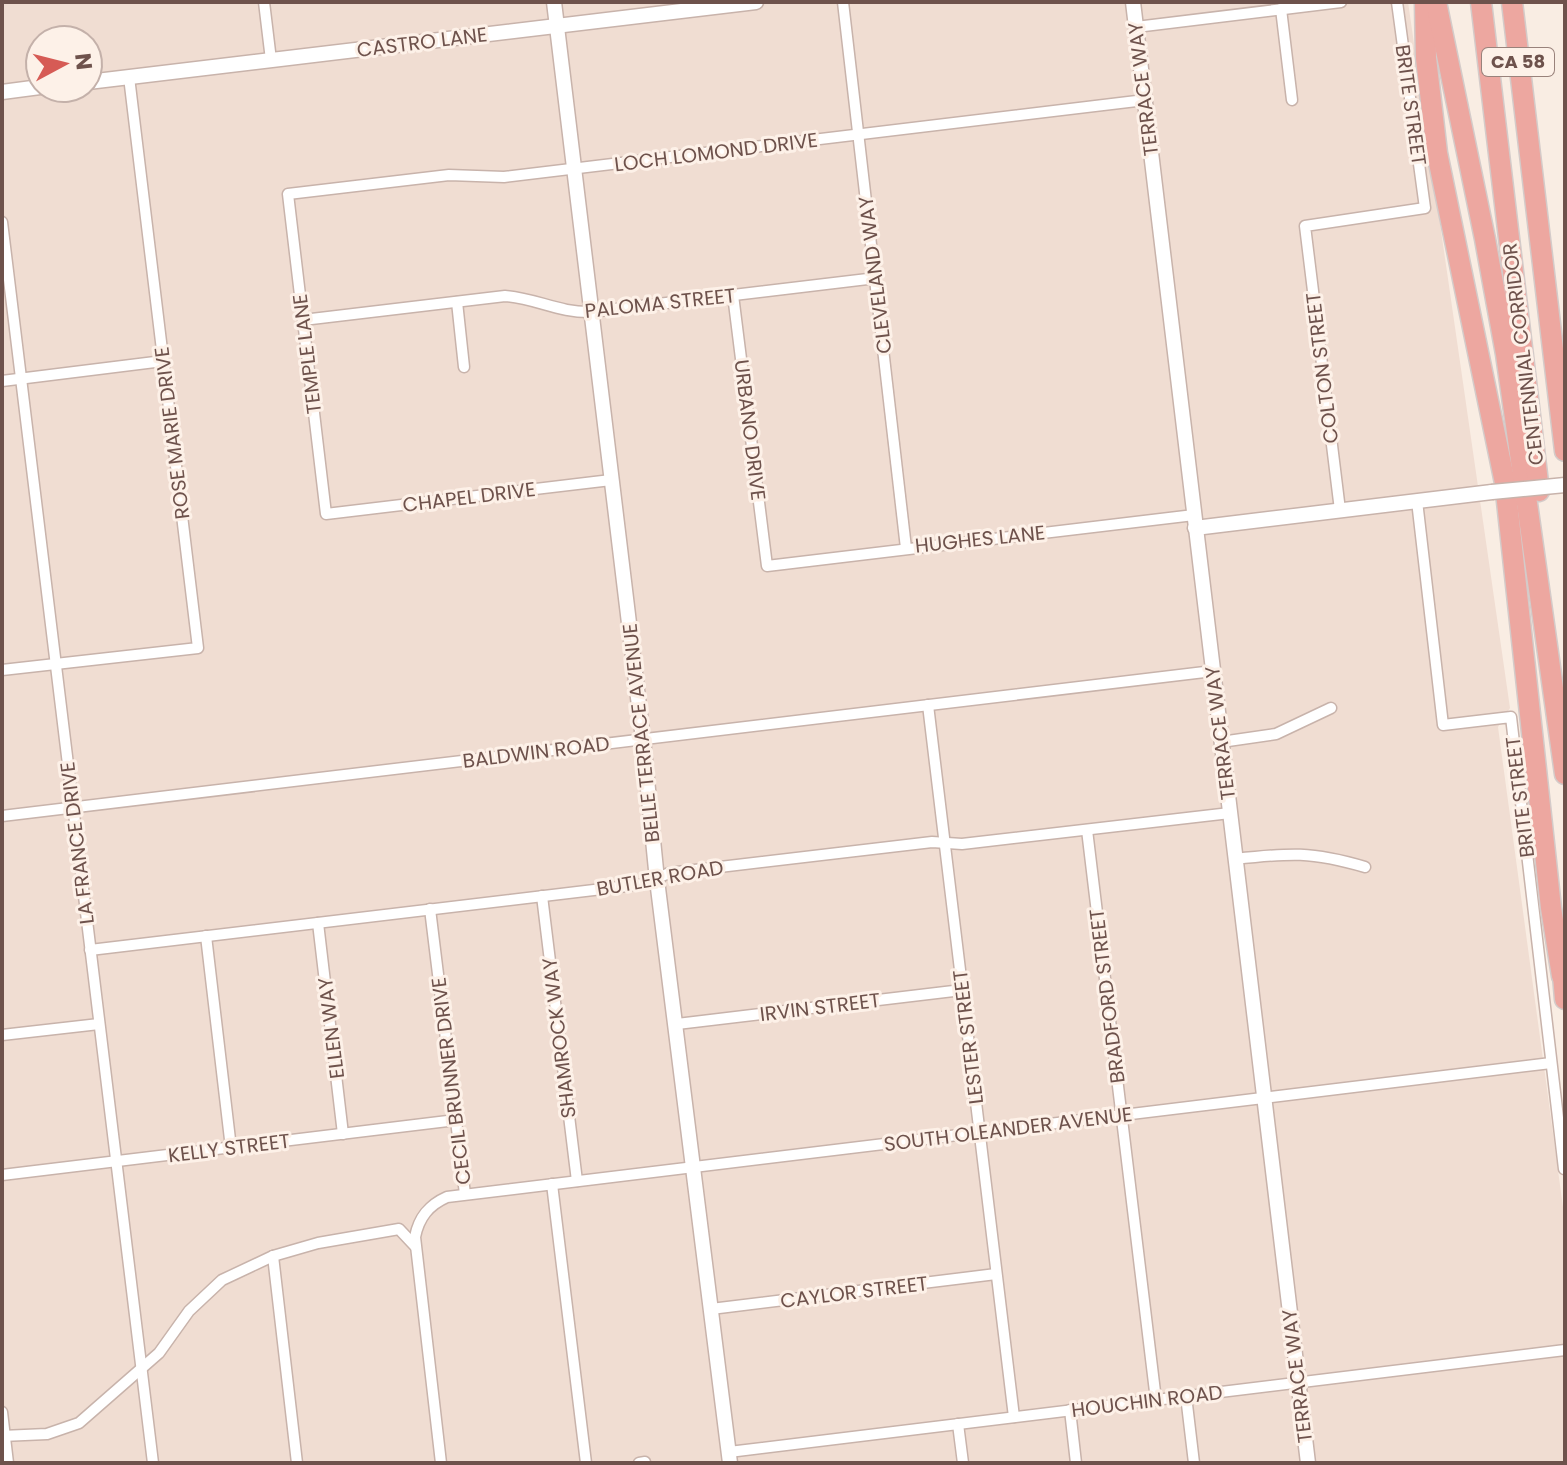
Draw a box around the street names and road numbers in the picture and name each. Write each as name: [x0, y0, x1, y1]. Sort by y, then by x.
street label: CASTRO LANE: [355, 20, 489, 64]
street label: TERRACE WAY: [1121, 20, 1165, 158]
street label: BRITE STREET: [1389, 43, 1433, 167]
road number: CA 58: [1482, 48, 1554, 76]
street label: LOCH LOMOND DRIVE: [613, 126, 819, 178]
street label: CLEVELAND WAY: [851, 194, 899, 355]
street label: CENTENNIAL CORRIDOR: [1495, 241, 1551, 467]
street label: PALOMA STREET: [583, 281, 737, 325]
street label: COLTON STREET: [1299, 291, 1345, 445]
street label: TEMPLE LANE: [286, 292, 328, 416]
street label: ROSE MARIE DRIVE: [148, 345, 196, 521]
street label: URBANO DRIVE: [727, 358, 773, 502]
street label: CHAPEL DRIVE: [401, 475, 537, 519]
street label: HUGHES LANE: [914, 518, 1046, 560]
street label: BELLE TERRACE AVENUE: [616, 622, 666, 844]
street label: TERRACE WAY: [1198, 664, 1242, 802]
street label: BALDWIN ROAD: [461, 729, 611, 775]
street label: BRITE STREET: [1499, 735, 1541, 859]
street label: LA FRANCE DRIVE: [53, 760, 101, 926]
street label: BUTLER ROAD: [594, 853, 726, 903]
street label: BRADFORD STREET: [1082, 907, 1132, 1085]
street label: SHAMROCK WAY: [535, 956, 583, 1120]
street label: LESTER STREET: [946, 968, 990, 1106]
street label: ELLEN WAY: [311, 975, 351, 1080]
street label: CECIL BRUNNER DRIVE: [424, 976, 478, 1186]
street label: IRVIN STREET: [758, 986, 882, 1028]
street label: SOUTH OLEANDER AVENUE: [882, 1100, 1134, 1158]
street label: KELLY STREET: [166, 1127, 292, 1169]
street label: CAYLOR STREET: [779, 1269, 930, 1315]
street label: TERRACE WAY: [1275, 1307, 1319, 1445]
street label: HOUCHIN ROAD: [1070, 1378, 1224, 1424]

